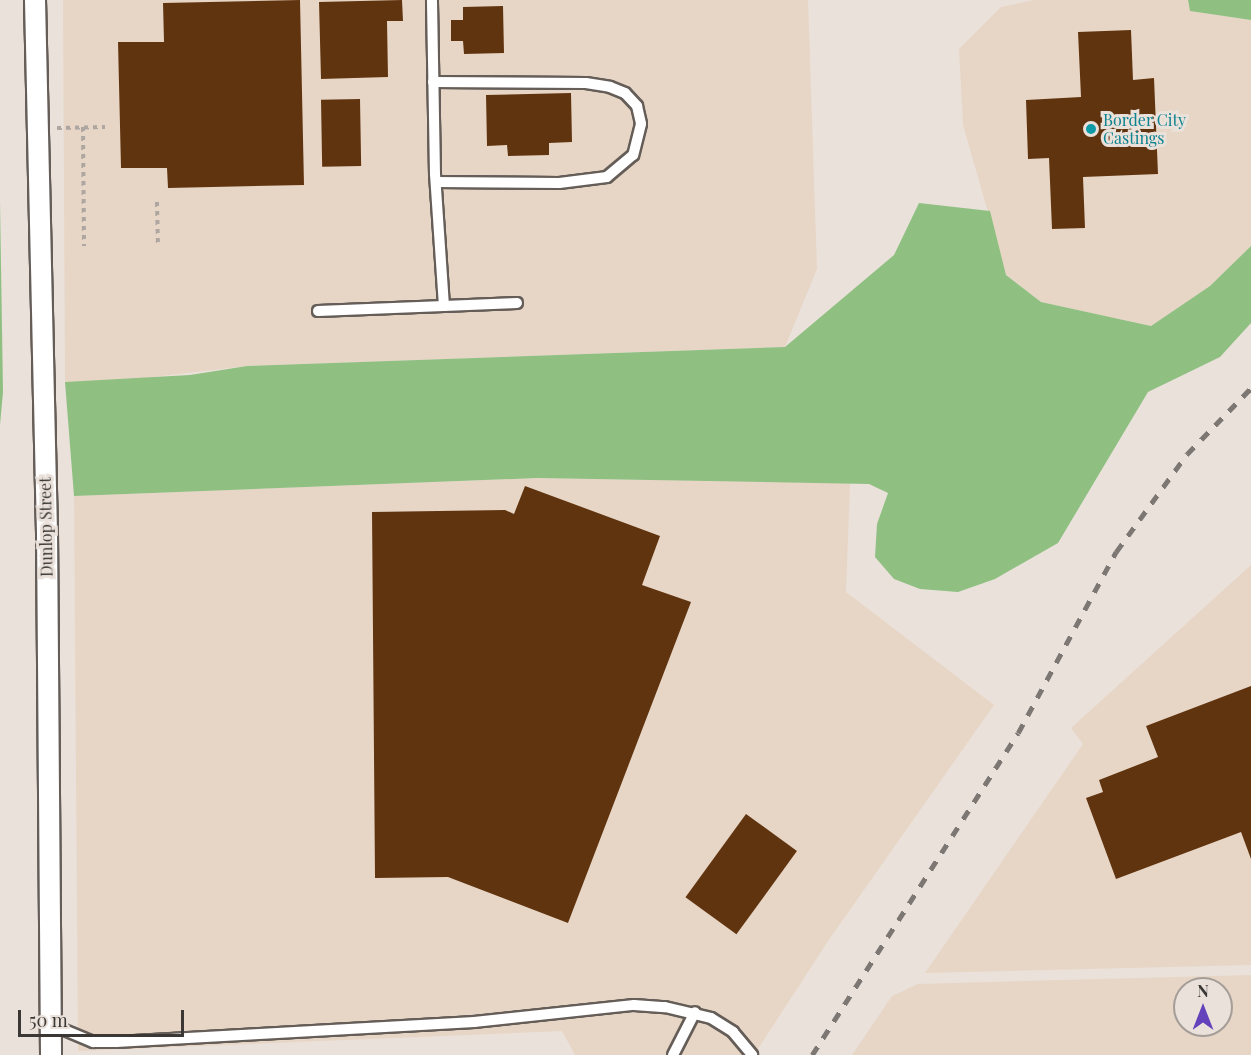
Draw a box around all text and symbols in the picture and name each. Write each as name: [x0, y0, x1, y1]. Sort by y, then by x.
place label: Border City Castings: [1103, 110, 1186, 148]
marker: Border City Castings: [1084, 122, 1098, 136]
street label: Dunlop Street: [36, 477, 56, 577]
north arrow: [1173, 977, 1233, 1037]
text: N: [1197, 980, 1209, 1001]
scale bar: [21, 998, 188, 1036]
text: 50 m: [29, 1008, 68, 1032]

